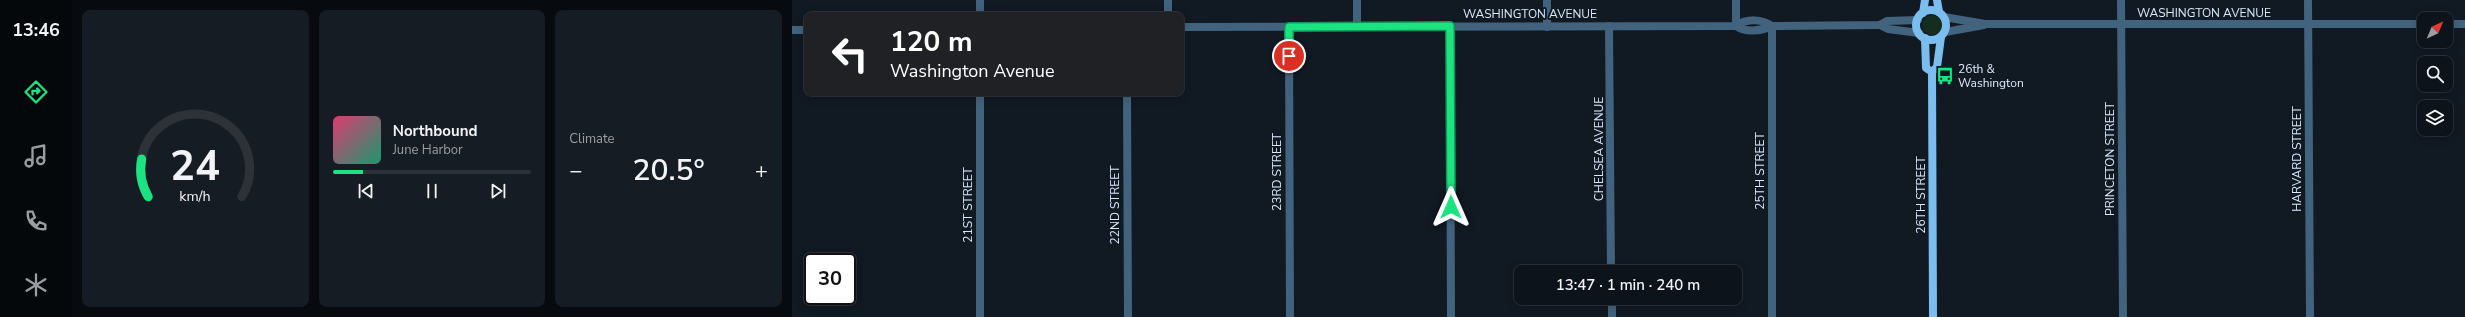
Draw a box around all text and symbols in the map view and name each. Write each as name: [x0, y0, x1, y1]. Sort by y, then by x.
street label: WASHINGTON AVENUE: [2137, 5, 2271, 21]
street label: WASHINGTON AVENUE: [1463, 6, 1597, 22]
north arrow: [2417, 12, 2453, 48]
map controls: [2417, 12, 2453, 136]
text: 13:46: [12, 18, 60, 42]
text: 120 m: [890, 23, 973, 61]
icon: left: [824, 28, 876, 80]
pin: [1272, 39, 1306, 73]
icon: arrive: [1278, 45, 1300, 67]
button: search: [2417, 56, 2453, 92]
text: Washington Avenue: [890, 59, 1054, 83]
place label: 26th & Washington: [1958, 61, 2024, 91]
bus stop icon: 26th & Washington: [1935, 66, 1955, 86]
icon: directions: [22, 78, 50, 106]
street label: CHELSEA AVENUE: [1591, 97, 1607, 201]
button: layers: [2417, 100, 2453, 136]
street label: PRINCETON STREET: [2102, 101, 2118, 216]
street label: HARVARD STREET: [2289, 105, 2305, 212]
text: Northbound: [393, 121, 477, 141]
text: Climate: [569, 130, 614, 148]
street label: 23RD STREET: [1269, 132, 1285, 211]
street label: 25TH STREET: [1752, 132, 1768, 210]
text: 24: [170, 137, 220, 194]
text: June Harbor: [393, 141, 463, 159]
icon: music: [22, 142, 50, 170]
text: 20.5°: [632, 150, 705, 191]
text: −: [569, 156, 583, 186]
text: +: [755, 156, 768, 186]
street label: 26TH STREET: [1913, 156, 1929, 234]
street label: 22ND STREET: [1107, 165, 1123, 244]
street label: 21ST STREET: [960, 167, 976, 243]
icon: previous: [355, 180, 377, 202]
icon: pause: [421, 180, 443, 202]
icon: next: [487, 180, 509, 202]
text: km/h: [180, 186, 211, 205]
position arrow: [1430, 186, 1472, 228]
icon: phone: [22, 207, 50, 235]
speed limit sign: 30: [804, 253, 856, 305]
icon: climate: [22, 271, 50, 299]
text: 13:47 · 1 min · 240 m: [1556, 275, 1700, 295]

